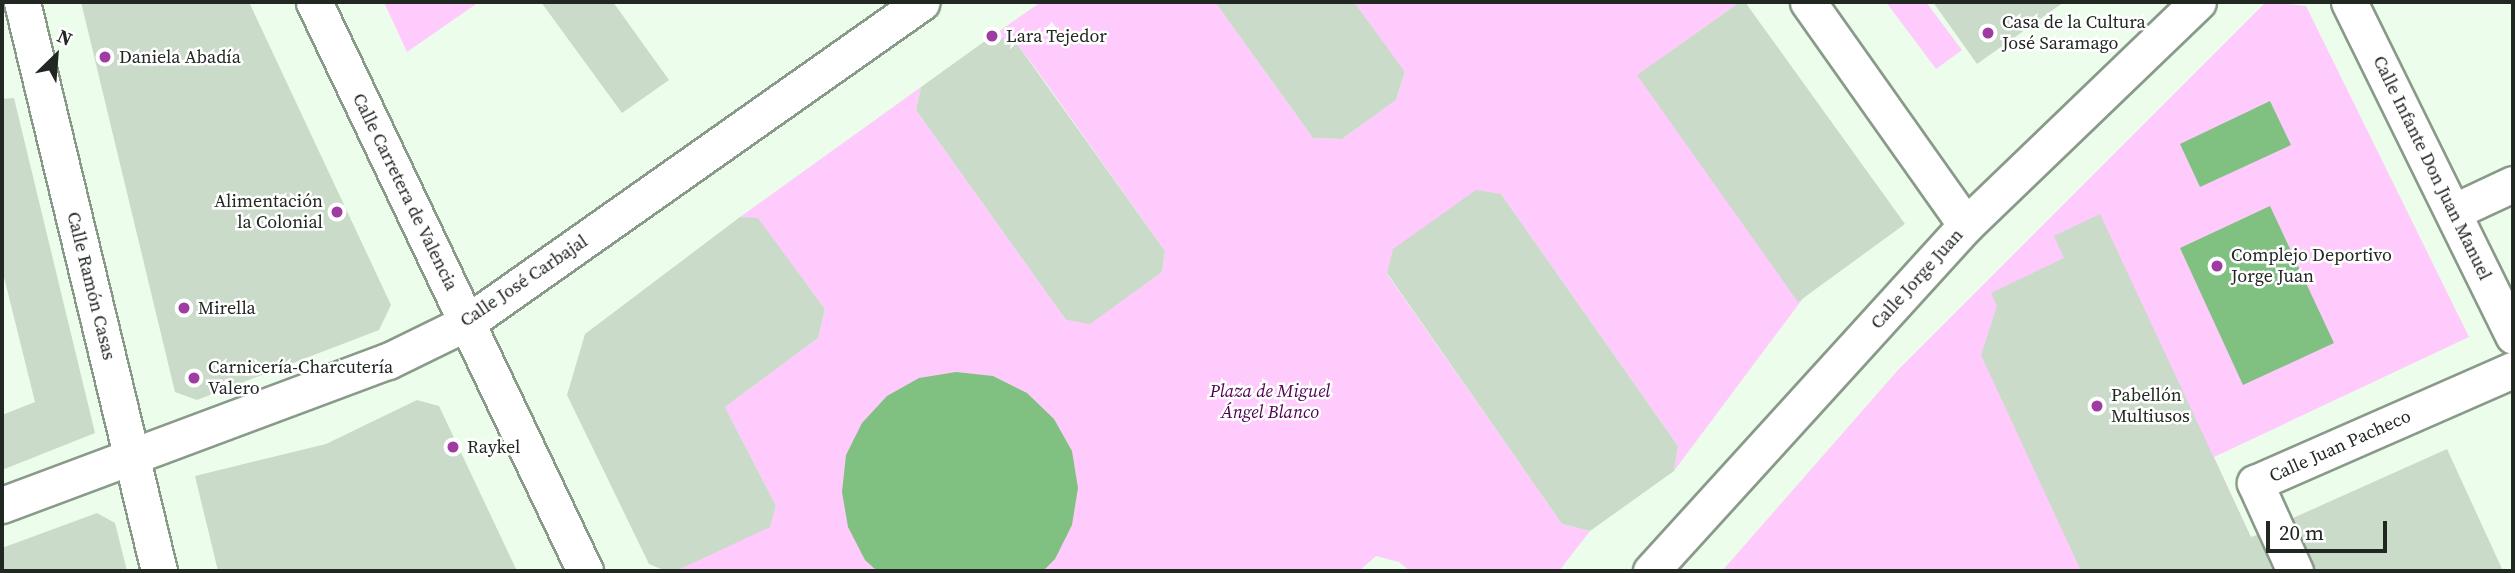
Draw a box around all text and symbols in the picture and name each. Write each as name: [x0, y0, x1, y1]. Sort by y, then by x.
place label: Casa de la Cultura José Saramago: [2002, 12, 2146, 54]
north arrow: [21, 21, 91, 91]
text: N: [53, 22, 77, 52]
place label: Lara Tejedor: [1006, 25, 1107, 47]
marker: Casa de la Cultura José Saramago: [1980, 25, 1996, 41]
marker: Lara Tejedor: [984, 28, 1000, 44]
place label: Daniela Abadía: [119, 46, 241, 68]
marker: Daniela Abadía: [97, 49, 113, 65]
street label: Calle Infante Don Juan Manuel: [2368, 52, 2496, 284]
street label: Calle Carretera de Valencia: [348, 90, 462, 294]
place label: Alimentación la Colonial: [214, 191, 323, 234]
marker: Alimentación la Colonial: [329, 204, 345, 220]
street label: Calle Ramón Casas: [62, 210, 120, 362]
street label: Calle Jorge Juan: [1866, 224, 1968, 334]
street label: Calle José Carbajal: [456, 230, 592, 332]
place label: Complejo Deportivo Jorge Juan: [2231, 245, 2392, 288]
marker: Complejo Deportivo Jorge Juan: [2209, 258, 2225, 274]
place label: Mirella: [198, 297, 256, 319]
marker: Mirella: [176, 300, 192, 316]
place label: Carnicería-Charcutería Valero: [208, 357, 393, 400]
marker: Carnicería-Charcutería Valero: [186, 370, 202, 386]
park label: Plaza de Miguel Ángel Blanco: [1210, 381, 1330, 424]
place label: Pabellón Multiusos: [2111, 385, 2190, 428]
marker: Pabellón Multiusos: [2089, 398, 2105, 414]
street label: Calle Juan Pacheco: [2266, 405, 2414, 487]
place label: Raykel: [467, 436, 520, 458]
marker: Raykel: [445, 439, 461, 455]
scale bar: [2270, 506, 2391, 550]
text: 20 m: [2279, 518, 2324, 547]

